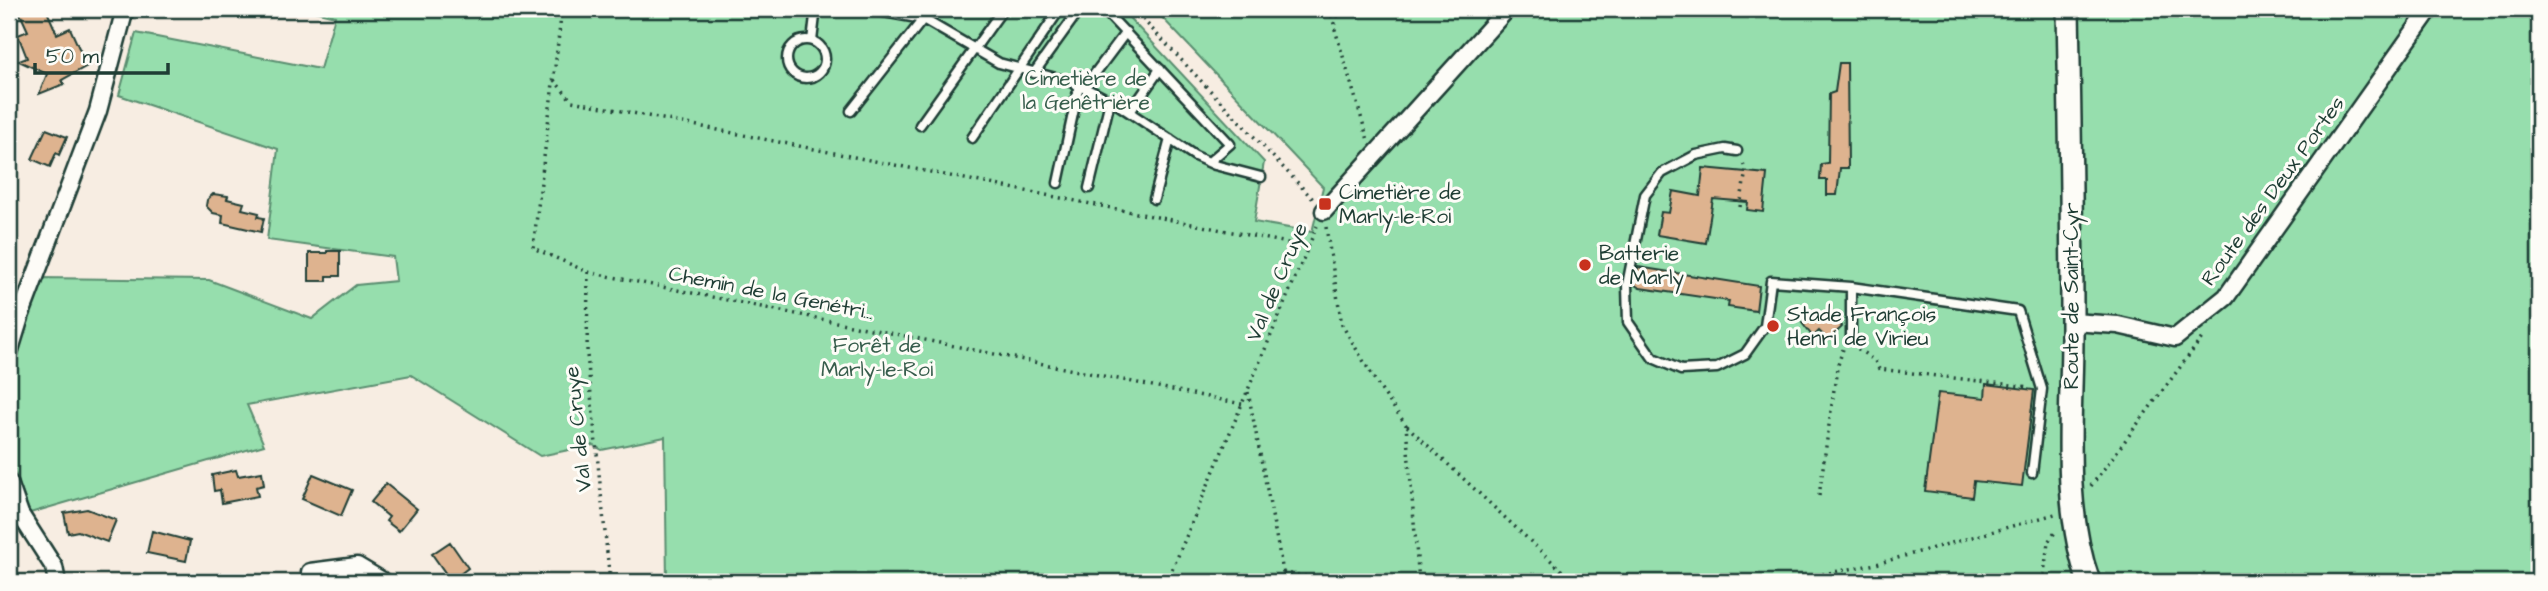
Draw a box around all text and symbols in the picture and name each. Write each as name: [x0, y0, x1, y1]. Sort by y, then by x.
scale bar: [35, 32, 168, 76]
text: 50 m: [46, 42, 100, 71]
park label: Cimetière de la Genêtrière: [1022, 64, 1150, 117]
street label: Route des Deux Portes: [2194, 90, 2352, 292]
place label: Cimetière de Marly-le-Roi: [1339, 178, 1461, 233]
marker: Cimetière de Marly-le-Roi: [1317, 196, 1333, 212]
street label: Route de Saint-Cyr: [2057, 202, 2088, 390]
street label: Val de Cruye: [1239, 218, 1317, 346]
place label: Batterie de Marly: [1599, 239, 1684, 294]
marker: Batterie de Marly: [1577, 257, 1593, 273]
street label: Chemin de la Genétri...: [666, 259, 876, 327]
place label: Stade François Henri de Virieu: [1787, 300, 1936, 353]
marker: Stade François Henri de Virieu: [1765, 318, 1781, 334]
park label: Forêt de Marly-le-Roi: [821, 331, 933, 386]
street label: Val de Cruye: [557, 365, 601, 493]

